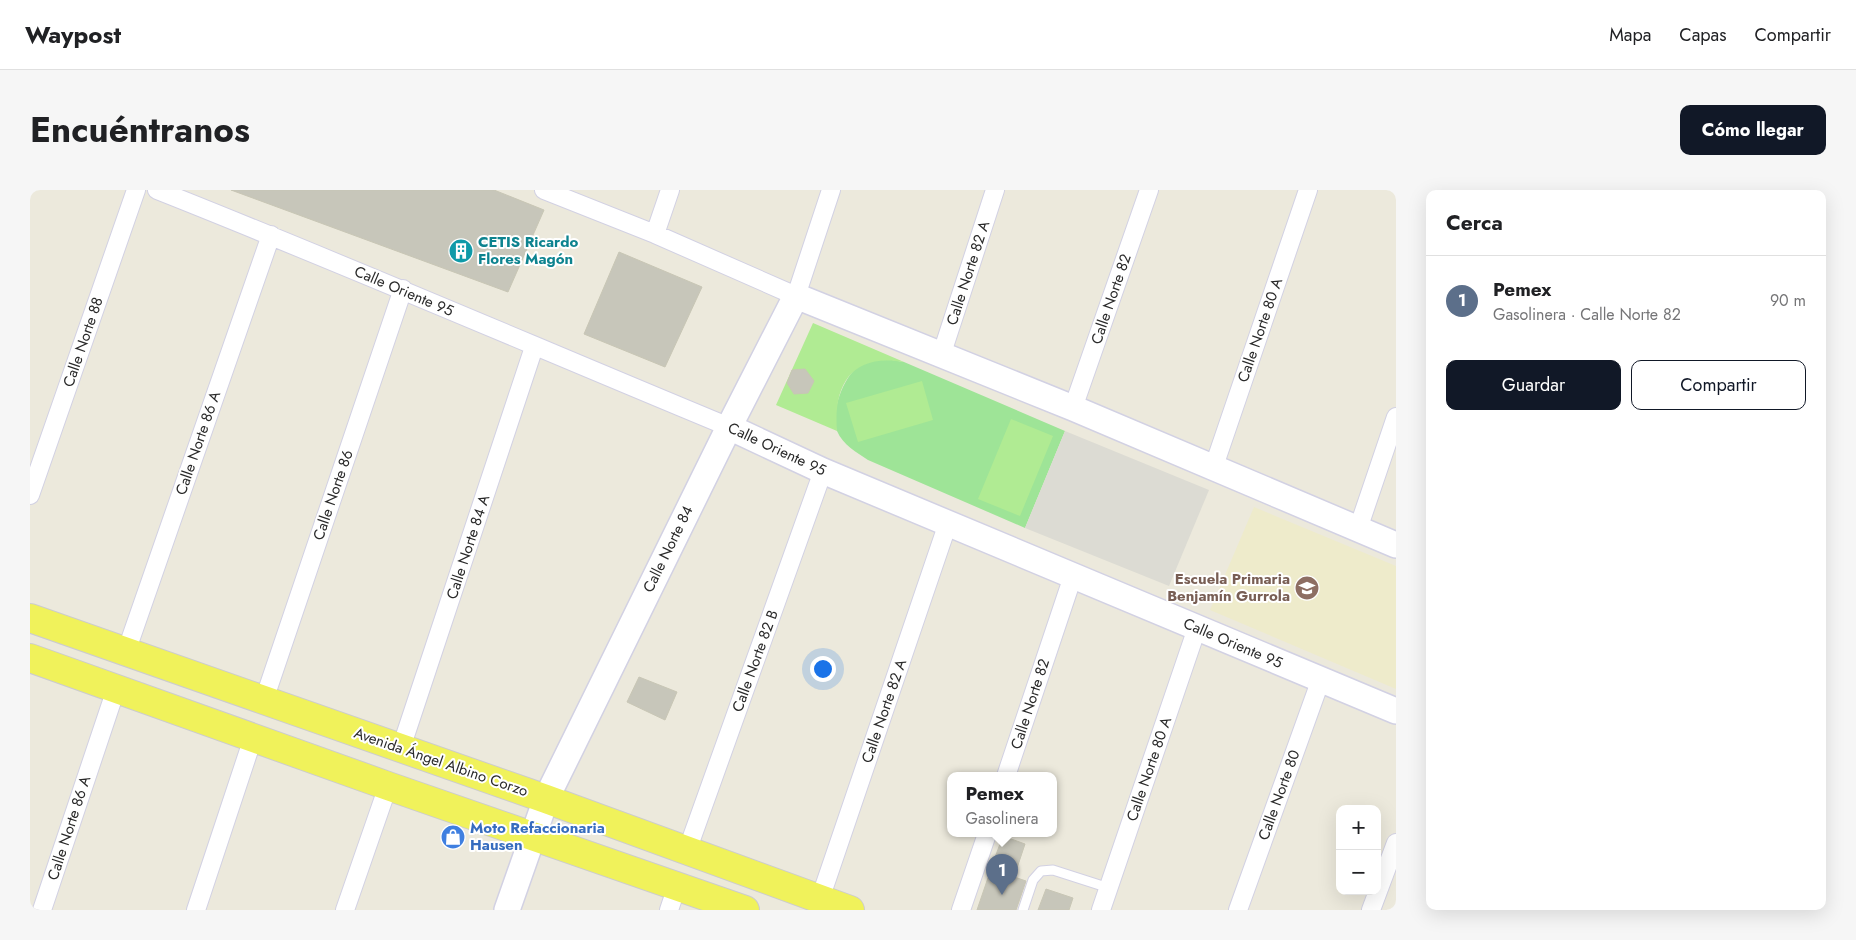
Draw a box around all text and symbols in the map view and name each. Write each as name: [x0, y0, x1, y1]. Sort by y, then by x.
text: Waypost: [25, 17, 121, 52]
text: Mapa: [1609, 22, 1651, 48]
text: Capas: [1679, 22, 1727, 48]
text: Compartir: [1755, 22, 1831, 48]
text: Encuéntranos: [30, 105, 250, 155]
button: Cómo llegar: [1680, 105, 1826, 155]
text: Cerca: [1446, 208, 1503, 238]
street label: Calle Norte 82 A: [941, 218, 995, 328]
place label: CETIS Ricardo Flores Magón: [478, 231, 578, 270]
building icon: CETIS Ricardo Flores Magón: [448, 238, 474, 264]
street label: Calle Norte 82: [1085, 251, 1137, 347]
street label: Calle Oriente 95: [351, 260, 457, 322]
street label: Calle Norte 80 A: [1232, 275, 1288, 385]
text: Pemex: [1493, 276, 1551, 303]
text: 1: [1458, 289, 1466, 312]
text: 90 m: [1770, 289, 1806, 312]
street label: Calle Norte 88: [57, 294, 109, 390]
text: Gasolinera · Calle Norte 82: [1493, 303, 1681, 326]
button: Guardar: [1446, 360, 1621, 410]
button: Compartir: [1631, 360, 1806, 410]
street label: Calle Norte 86 A: [170, 388, 226, 498]
street label: Calle Oriente 95: [724, 417, 830, 481]
street label: Calle Norte 86: [307, 447, 359, 543]
street label: Calle Norte 84 A: [441, 492, 495, 602]
street label: Calle Norte 84: [637, 502, 699, 596]
place label: Escuela Primaria Benjamín Gurrola: [1167, 568, 1290, 607]
school or university icon: Escuela Primaria Benjamín Gurrola: [1294, 575, 1320, 601]
street label: Calle Norte 82 B: [726, 607, 784, 715]
street label: Calle Oriente 95: [1180, 612, 1286, 674]
your location: [810, 656, 836, 682]
street label: Calle Norte 82 A: [856, 656, 912, 766]
street label: Calle Norte 82: [1005, 656, 1055, 752]
street label: Calle Norte 80 A: [1121, 714, 1177, 824]
street label: Avenida Ángel Albino Corzo: [351, 722, 531, 802]
street label: Calle Norte 80: [1252, 747, 1306, 843]
popup: [947, 772, 1057, 837]
street label: Calle Norte 86 A: [42, 773, 96, 883]
text: Pemex: [966, 780, 1024, 807]
map controls: [1336, 805, 1381, 895]
button: +: [1336, 805, 1381, 850]
text: Gasolinera: [966, 807, 1038, 830]
place label: Moto Refaccionaria Hausen: [470, 817, 605, 856]
shop icon: Moto Refaccionaria Hausen: [440, 824, 466, 850]
button: −: [1336, 850, 1381, 895]
pin: 1: [986, 854, 1018, 895]

